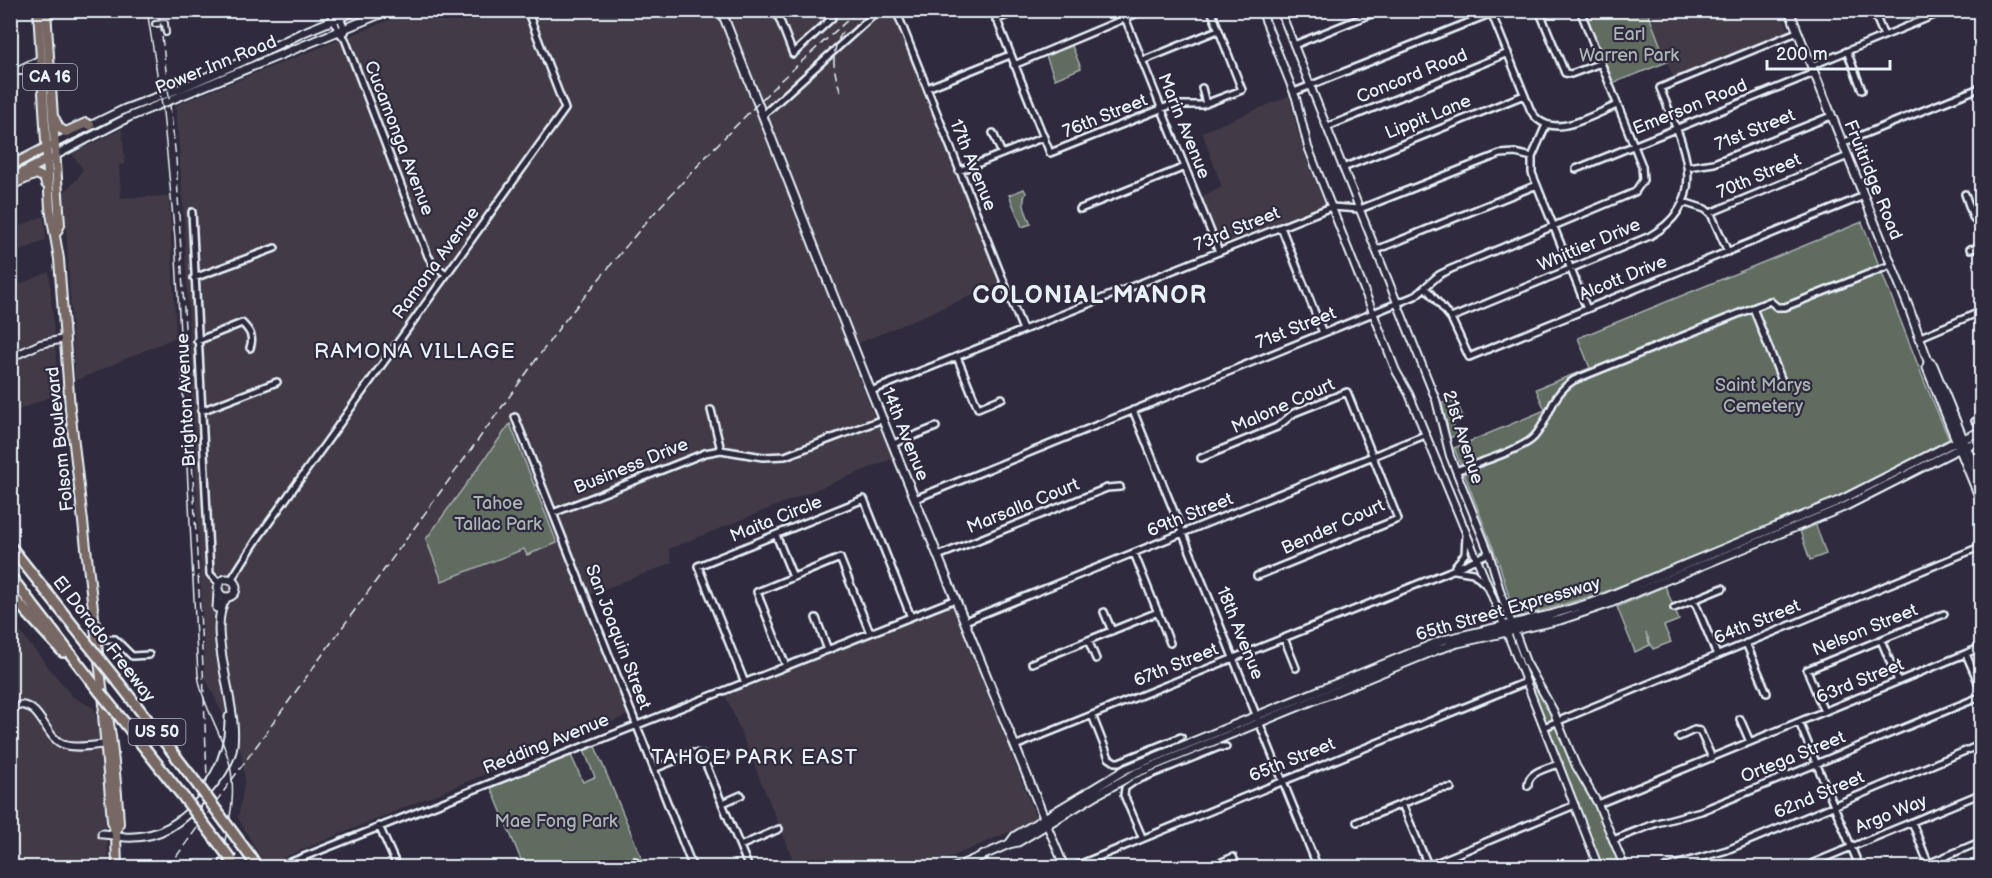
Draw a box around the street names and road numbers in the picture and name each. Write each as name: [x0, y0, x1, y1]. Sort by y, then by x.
street label: Power Inn Road: [152, 31, 280, 99]
street label: Concord Road: [1353, 44, 1471, 108]
street label: Cucamonga Avenue: [360, 58, 438, 218]
road number: CA 16: [23, 64, 77, 90]
street label: Marin Avenue: [1153, 70, 1215, 182]
street label: Emerson Road: [1630, 74, 1750, 140]
street label: 76th Street: [1060, 89, 1151, 142]
street label: Lippit Lane: [1382, 90, 1474, 144]
street label: 71st Street: [1712, 104, 1798, 156]
street label: 17th Avenue: [945, 116, 1001, 214]
street label: Fruitridge Road: [1839, 117, 1907, 243]
street label: 70th Street: [1714, 149, 1804, 203]
street label: Ramona Avenue: [388, 202, 484, 323]
street label: 73rd Street: [1191, 202, 1283, 256]
street label: Whittier Drive: [1534, 214, 1644, 276]
street label: Alcott Drive: [1576, 251, 1670, 305]
street label: 71st Street: [1253, 302, 1339, 354]
street label: Brighton Avenue: [172, 332, 200, 467]
street label: Folsom Boulevard: [42, 366, 78, 512]
street label: Malone Court: [1228, 374, 1338, 438]
street label: 14th Avenue: [877, 384, 933, 484]
street label: 21st Avenue: [1438, 388, 1488, 487]
street label: Business Drive: [571, 433, 691, 498]
street label: Marsalla Court: [964, 474, 1083, 538]
street label: 69th Street: [1144, 488, 1236, 542]
street label: Maita Circle: [727, 491, 825, 547]
street label: Bender Court: [1278, 495, 1388, 559]
street label: San Joaquin Street: [581, 562, 655, 713]
street label: El Dorado Freeway: [48, 572, 160, 707]
street label: 65th Street Expressway: [1413, 572, 1604, 645]
street label: 18th Avenue: [1212, 584, 1268, 683]
street label: 64th Street: [1711, 595, 1804, 649]
street label: Nelson Street: [1809, 599, 1921, 661]
street label: 67th Street: [1131, 638, 1222, 691]
street label: 63rd Street: [1813, 654, 1907, 708]
street label: Redding Avenue: [480, 709, 612, 779]
road number: US 50: [128, 719, 186, 745]
street label: Ortega Street: [1738, 726, 1849, 787]
street label: 65th Street: [1246, 733, 1338, 787]
street label: 62nd Street: [1771, 766, 1868, 823]
street label: Argo Way: [1852, 790, 1931, 838]

